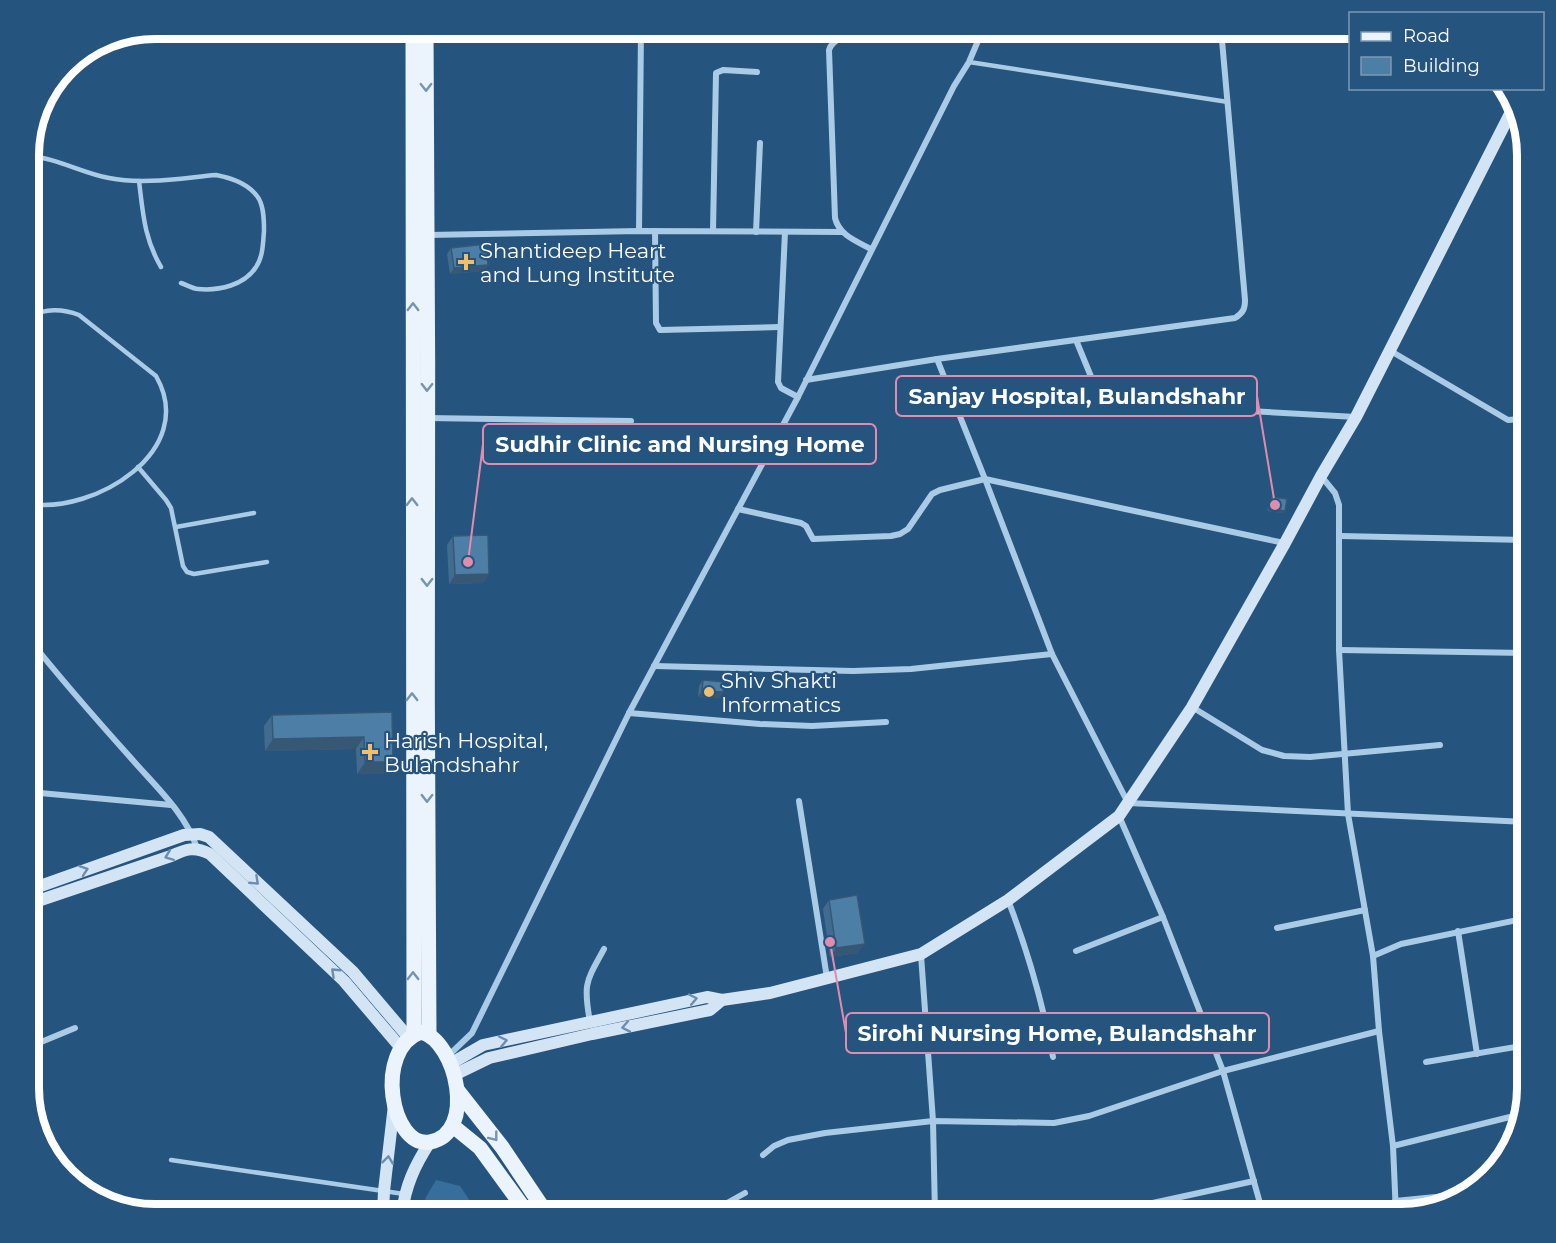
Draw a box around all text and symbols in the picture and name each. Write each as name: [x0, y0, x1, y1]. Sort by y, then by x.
legend: [1349, 12, 1544, 90]
text: Road: [1403, 25, 1450, 47]
text: Building: [1403, 55, 1480, 77]
one-way arrow: [420, 82, 433, 91]
place label: Shantideep Heart and Lung Institute: [480, 238, 675, 287]
marker: Shantideep Heart and Lung Institute: [457, 253, 475, 271]
one-way arrow: [406, 302, 419, 311]
callout: Sanjay Hospital, Bulandshahr: [896, 376, 1257, 416]
one-way arrow: [421, 382, 433, 391]
text: Sanjay Hospital, Bulandshahr: [908, 383, 1246, 410]
callout: Sudhir Clinic and Nursing Home: [483, 424, 876, 464]
text: Sudhir Clinic and Nursing Home: [495, 431, 865, 458]
one-way arrow: [406, 497, 418, 506]
one-way arrow: [421, 577, 433, 586]
place label: Shiv Shakti Informatics: [721, 668, 841, 717]
marker: Shiv Shakti Informatics: [702, 685, 716, 699]
one-way arrow: [406, 692, 418, 701]
place label: Harish Hospital, Bulandshahr: [384, 728, 548, 777]
marker: Harish Hospital, Bulandshahr: [361, 743, 379, 761]
one-way arrow: [421, 793, 433, 802]
one-way arrow: [164, 848, 175, 861]
one-way arrow: [78, 865, 89, 878]
one-way arrow: [248, 873, 259, 884]
one-way arrow: [331, 968, 341, 979]
one-way arrow: [407, 971, 419, 980]
one-way arrow: [688, 994, 698, 1007]
callout: Sirohi Nursing Home, Bulandshahr: [846, 1013, 1269, 1053]
one-way arrow: [622, 1020, 632, 1033]
text: Sirohi Nursing Home, Bulandshahr: [857, 1020, 1257, 1047]
one-way arrow: [497, 1035, 507, 1048]
one-way arrow: [486, 1131, 497, 1142]
one-way arrow: [381, 1155, 393, 1164]

